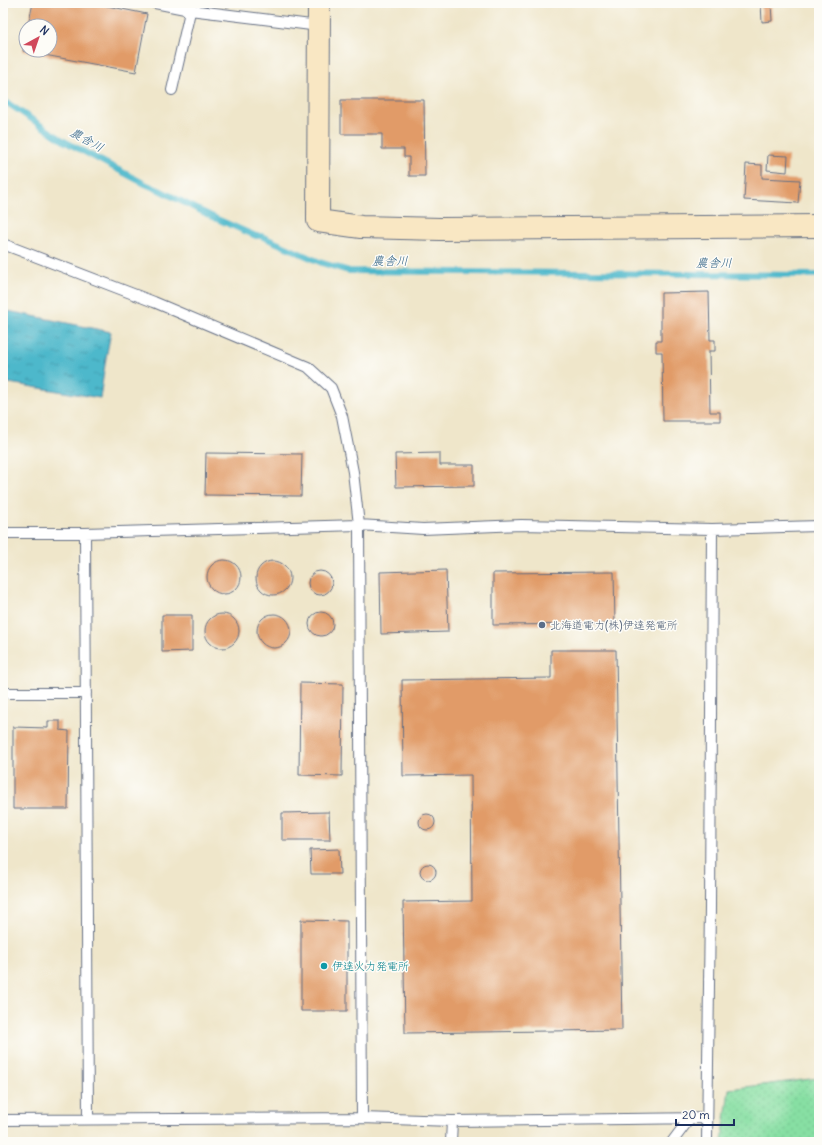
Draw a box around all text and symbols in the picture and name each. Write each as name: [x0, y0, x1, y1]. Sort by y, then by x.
north arrow: [18, 18, 58, 58]
text: N: [37, 23, 52, 38]
water label: 農舎川: [68, 124, 107, 155]
water label: 農舎川: [372, 253, 408, 268]
water label: 農舎川: [696, 255, 732, 270]
place label: 北海道電力(株)伊達発電所: [550, 618, 678, 632]
marker: 北海道電力(株)伊達発電所: [537, 620, 547, 630]
place label: 伊達火力発電所: [332, 959, 409, 973]
marker: 伊達火力発電所: [319, 961, 329, 971]
scale bar: [676, 1101, 734, 1127]
text: 20 m: [682, 1107, 710, 1122]

